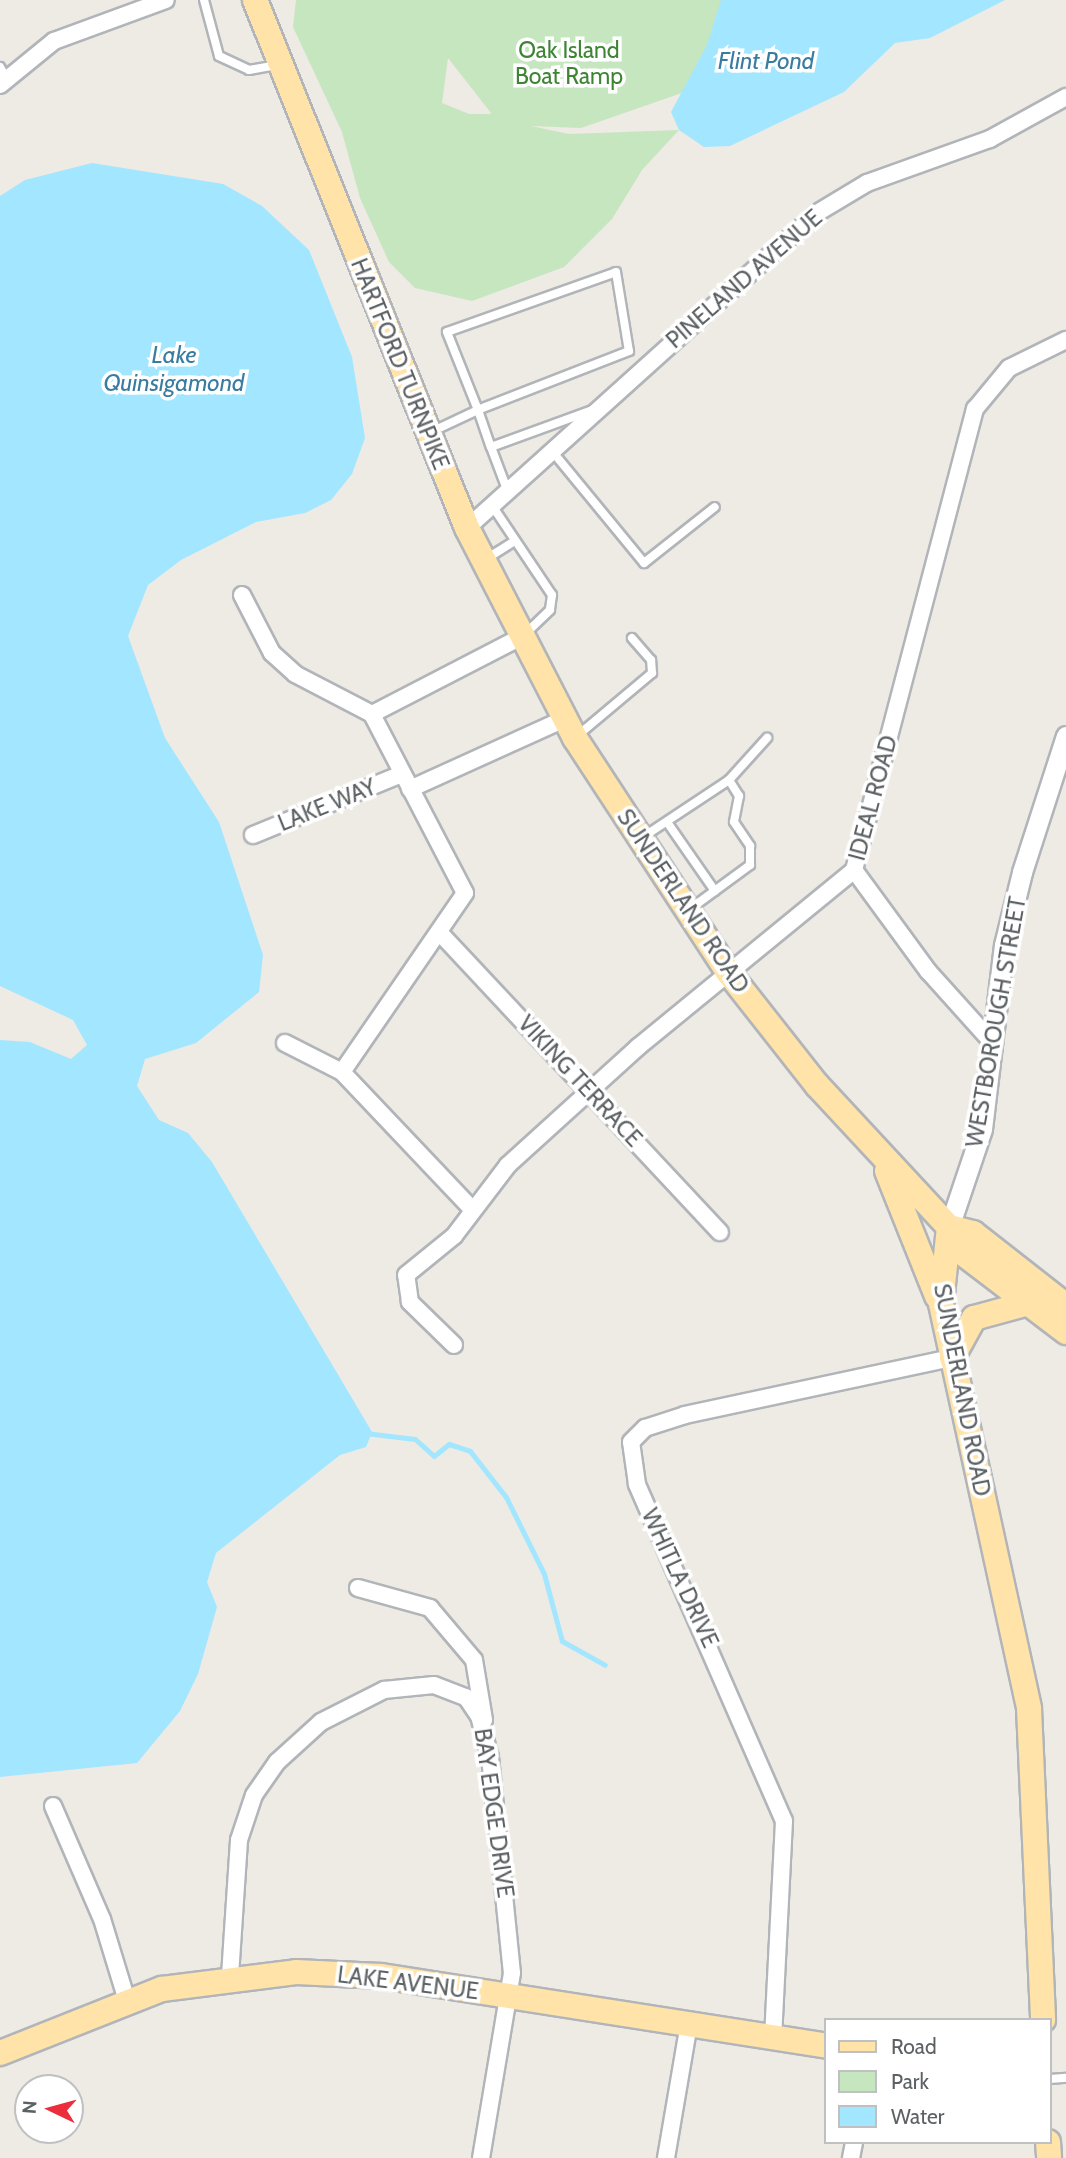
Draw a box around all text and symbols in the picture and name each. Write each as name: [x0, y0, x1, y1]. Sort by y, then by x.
park label: Oak Island Boat Ramp: [515, 36, 623, 90]
water label: Flint Pond: [718, 47, 814, 75]
street label: PINELAND AVENUE: [661, 204, 827, 354]
street label: HARTFORD TURNPIKE: [345, 254, 455, 474]
water label: Lake Quinsigamond: [103, 341, 245, 397]
street label: IDEAL ROAD: [843, 732, 903, 864]
street label: LAKE WAY: [274, 773, 380, 837]
street label: SUNDERLAND ROAD: [611, 804, 755, 998]
street label: WESTBOROUGH STREET: [960, 895, 1032, 1149]
street label: VIKING TERRACE: [512, 1010, 648, 1152]
street label: SUNDERLAND ROAD: [928, 1282, 996, 1498]
street label: WHITLA DRIVE: [636, 1504, 724, 1652]
street label: BAY EDGE DRIVE: [468, 1727, 520, 1899]
street label: LAKE AVENUE: [336, 1961, 480, 2005]
legend: [824, 2018, 1052, 2144]
text: Road: [891, 2034, 937, 2059]
text: Park: [891, 2069, 929, 2094]
north arrow: [14, 2074, 84, 2144]
text: N: [18, 2100, 42, 2115]
text: Water: [891, 2104, 944, 2129]

